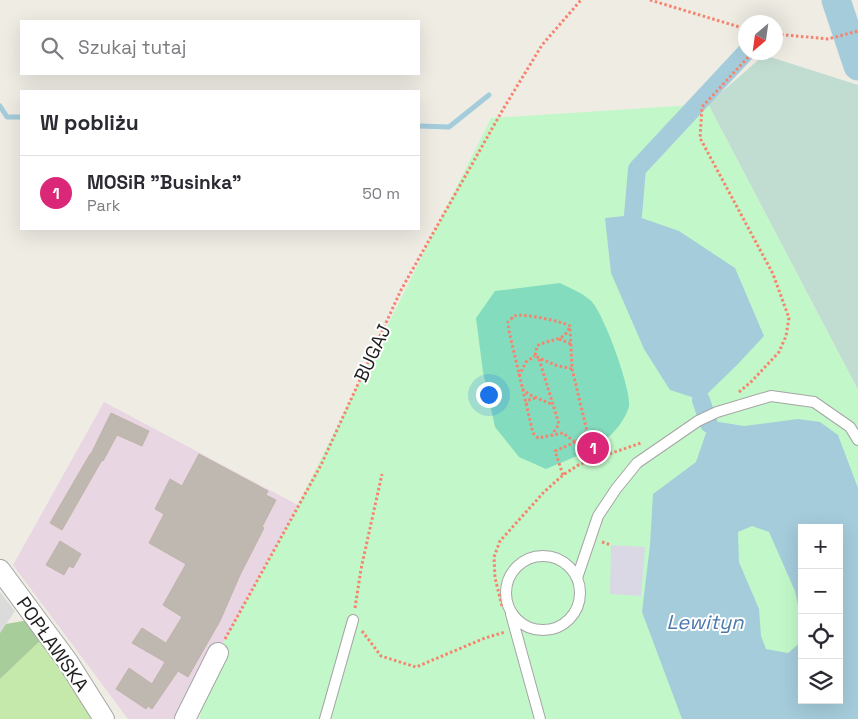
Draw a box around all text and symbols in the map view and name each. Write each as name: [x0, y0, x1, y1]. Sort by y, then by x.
north arrow: [738, 15, 783, 60]
search box: [20, 20, 420, 75]
icon: search: [38, 34, 66, 62]
text: Szukaj tutaj: [78, 35, 186, 60]
text: W pobliżu: [40, 109, 139, 136]
text: MOSiR "Businka": [87, 170, 242, 195]
text: 1: [52, 183, 60, 204]
text: 50 m: [362, 183, 400, 204]
text: Park: [87, 195, 120, 216]
street label: BUGAJ: [348, 320, 397, 386]
your location: [476, 382, 502, 408]
pin: 1: [577, 429, 609, 467]
map controls: [798, 524, 843, 704]
button: +: [798, 524, 843, 569]
button: −: [798, 569, 843, 614]
street label: POPŁAWSKA: [11, 592, 94, 697]
water label: Lewityn: [666, 609, 744, 635]
button: locate: [798, 614, 843, 659]
button: layers: [798, 659, 843, 704]

